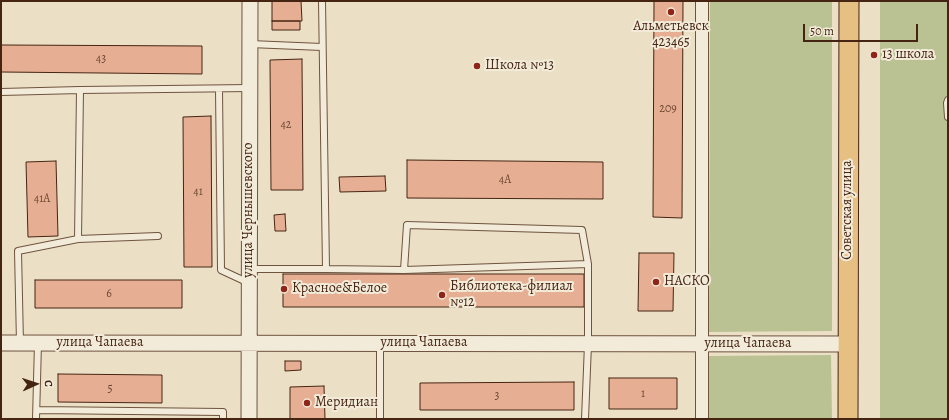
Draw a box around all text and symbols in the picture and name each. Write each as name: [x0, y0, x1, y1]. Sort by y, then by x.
marker: Альметьевск 423465: [666, 7, 676, 17]
scale bar: [805, 16, 920, 42]
place label: Альметьевск 423465: [633, 19, 709, 52]
text: 50 m: [810, 23, 834, 39]
place label: 13 школа: [882, 47, 934, 63]
marker: 13 школа: [869, 50, 879, 60]
house number: 43: [96, 52, 106, 66]
place label: Школа №13: [485, 58, 554, 74]
marker: Школа №13: [472, 61, 482, 71]
house number: 209: [659, 102, 677, 116]
house number: 42: [280, 118, 292, 132]
street label: улица Чернышевского: [241, 142, 257, 278]
street label: Советская улица: [840, 160, 856, 260]
house number: 4А: [499, 173, 511, 187]
house number: 41: [193, 185, 203, 199]
house number: 41А: [34, 192, 50, 206]
place label: НАСКО: [664, 274, 710, 290]
marker: НАСКО: [651, 277, 661, 287]
place label: Библиотека-филиал №12: [450, 279, 573, 312]
place label: Красное&Белое: [292, 281, 387, 297]
marker: Красное&Белое: [279, 284, 289, 294]
house number: 6: [106, 287, 112, 301]
marker: Библиотека-филиал №12: [437, 290, 447, 300]
street label: улица Чапаева: [57, 335, 143, 351]
street label: улица Чапаева: [381, 335, 467, 351]
street label: улица Чапаева: [705, 336, 791, 352]
north arrow: [16, 364, 56, 404]
text: С: [41, 380, 56, 387]
house number: 5: [107, 382, 113, 396]
house number: 1: [641, 387, 645, 401]
house number: 3: [495, 389, 499, 403]
place label: Меридиан: [315, 395, 378, 411]
marker: Меридиан: [302, 398, 312, 408]

